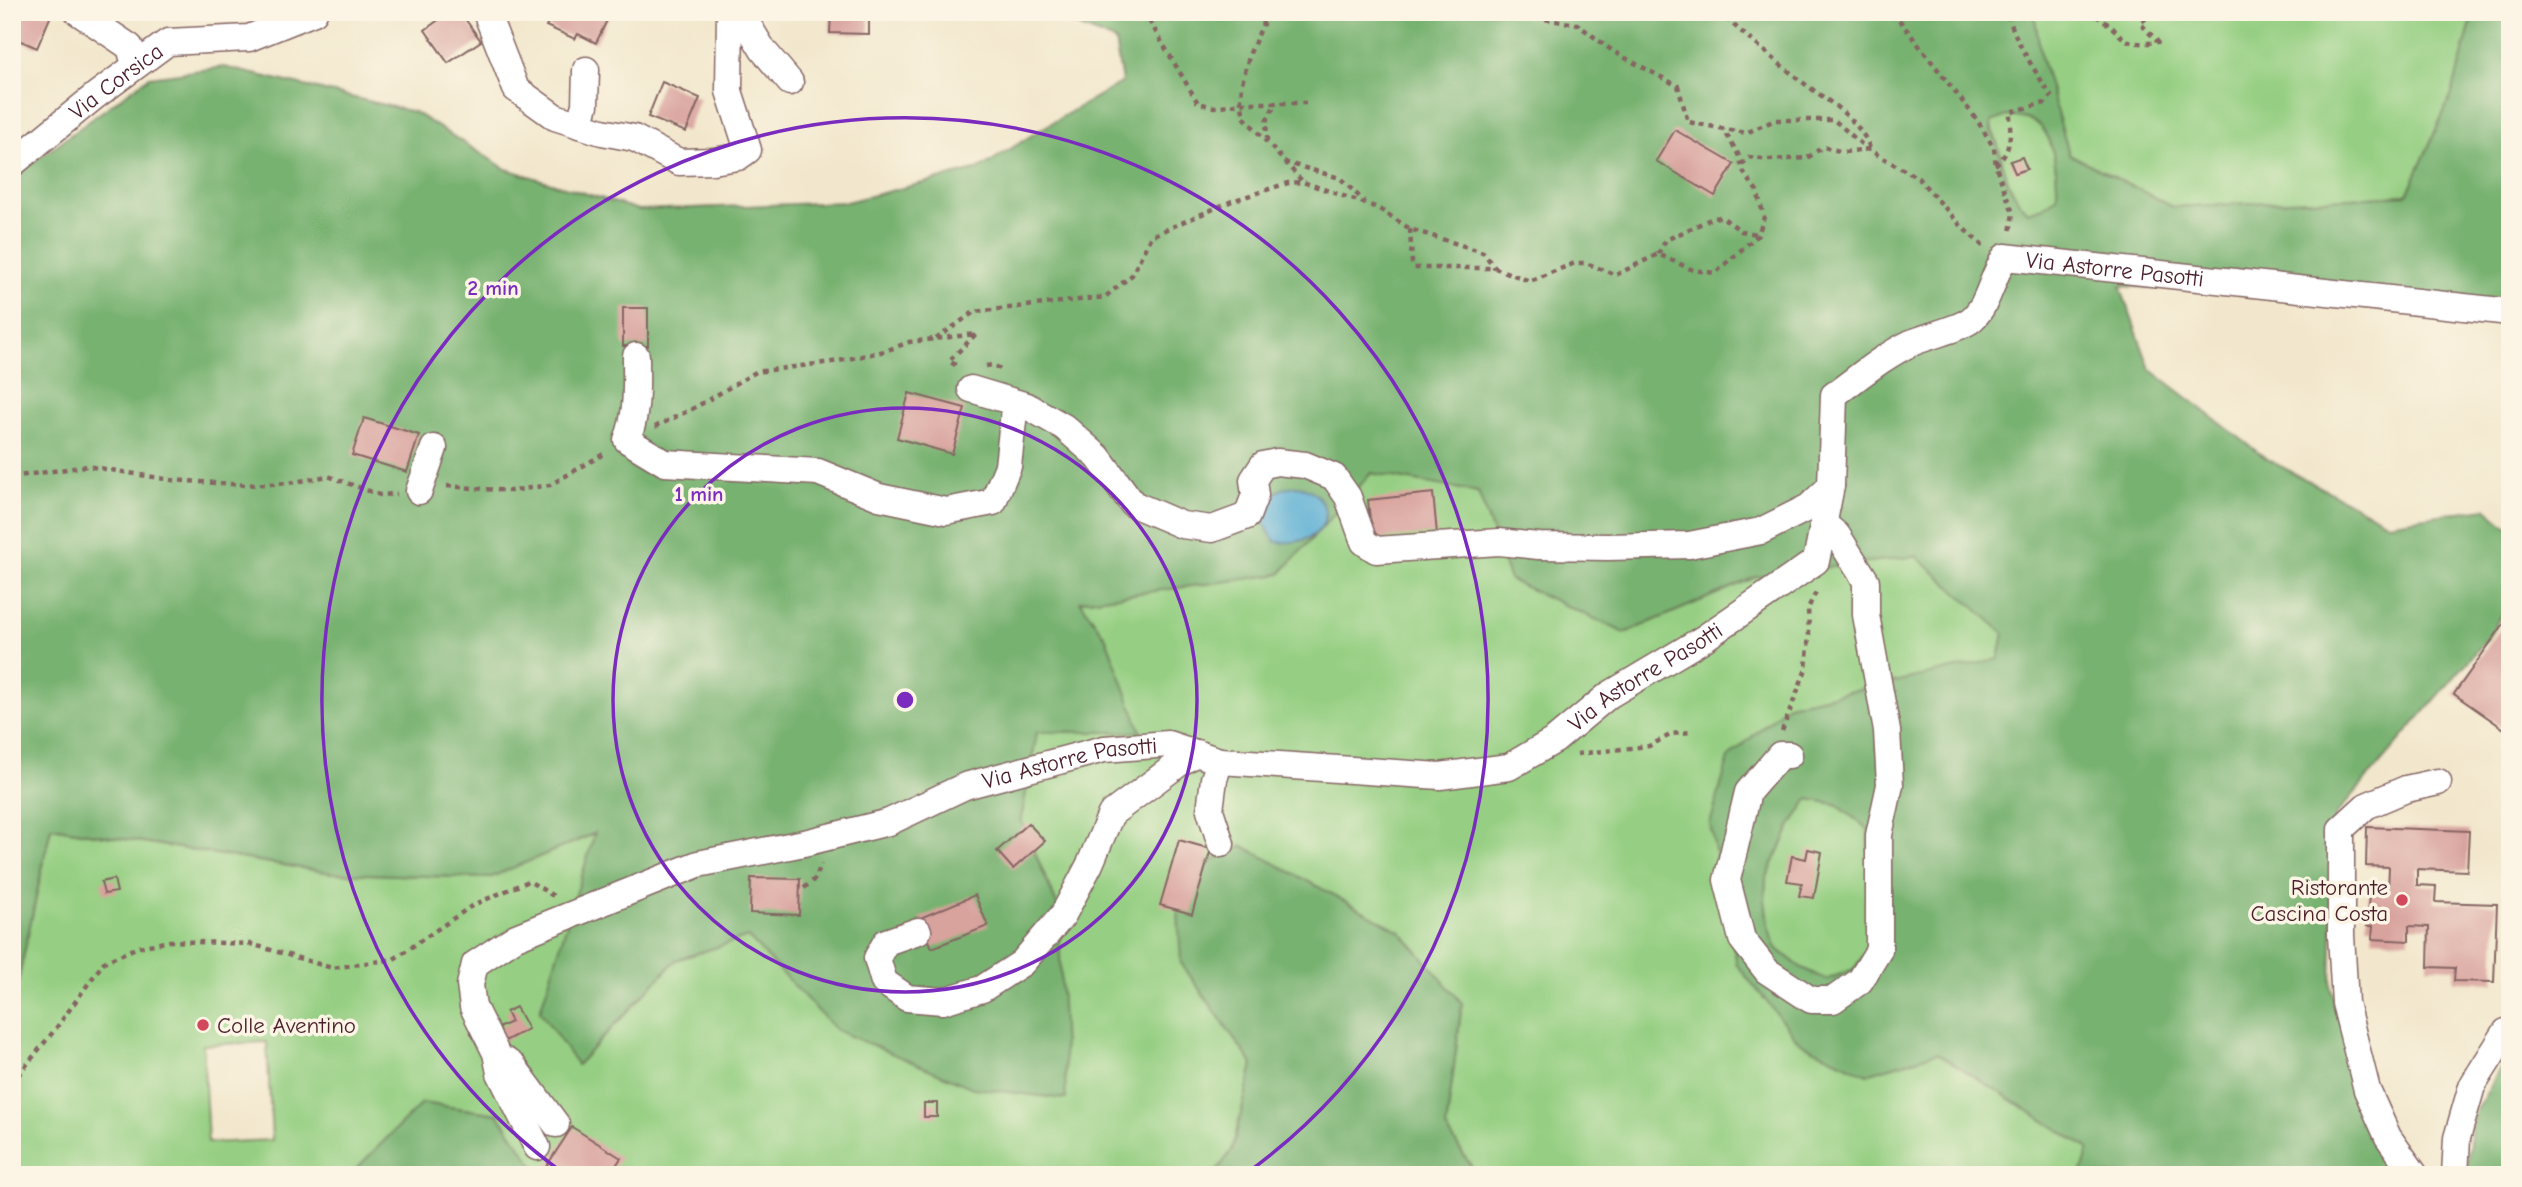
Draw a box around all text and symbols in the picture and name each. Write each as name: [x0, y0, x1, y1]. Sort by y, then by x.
street label: Via Corsica: [64, 37, 168, 125]
street label: Via Astorre Pasotti: [2024, 246, 2205, 292]
text: 2 min: [467, 276, 519, 300]
text: 1 min: [675, 482, 723, 506]
street label: Via Astorre Pasotti: [1563, 616, 1727, 737]
centre of rings: [893, 688, 917, 712]
street label: Via Astorre Pasotti: [979, 731, 1158, 794]
place label: Ristorante Cascina Costa: [2250, 874, 2388, 927]
marker: Ristorante Cascina Costa: [2394, 892, 2410, 908]
place label: Colle Aventino: [217, 1012, 356, 1039]
marker: Colle Aventino: [195, 1017, 211, 1033]

